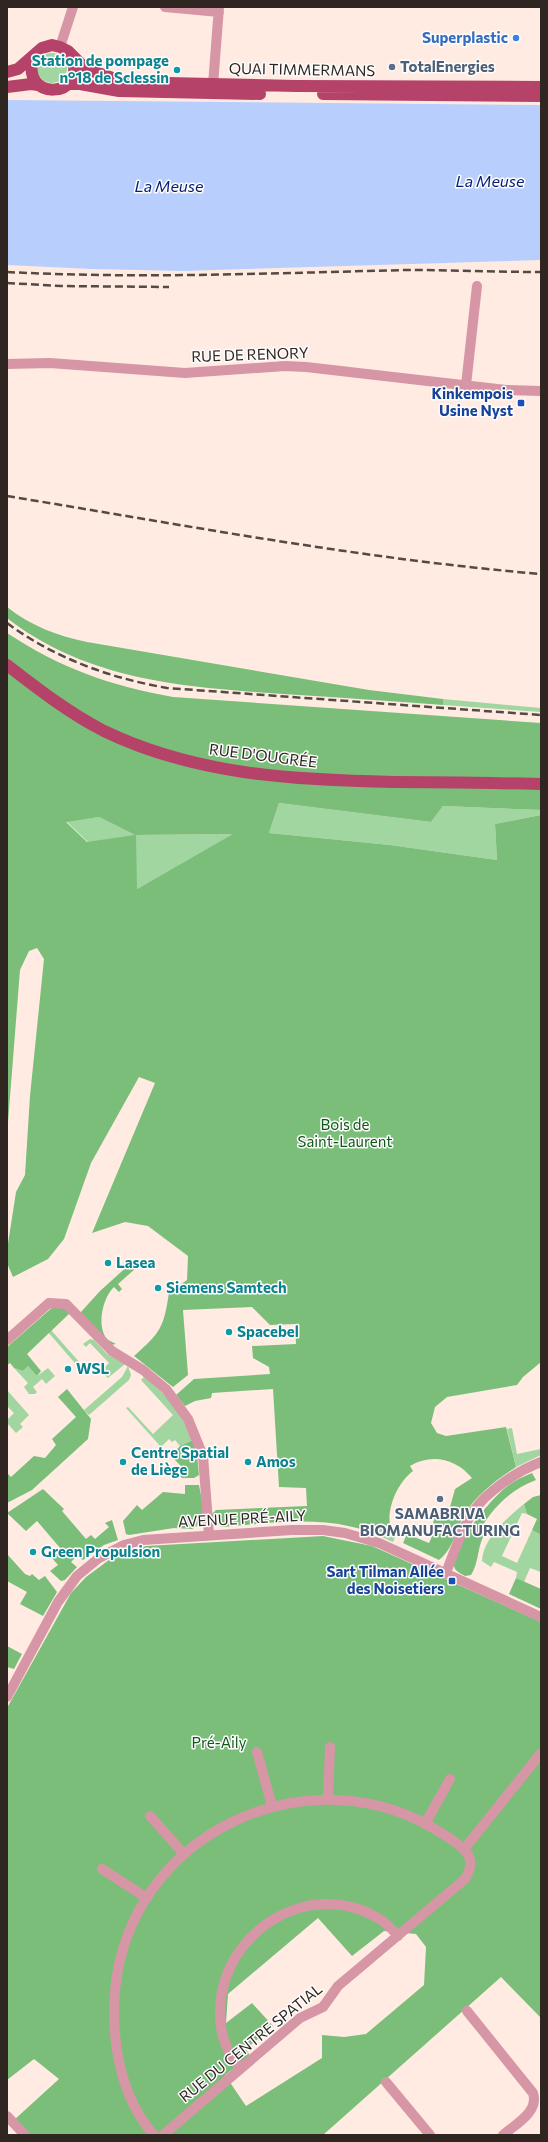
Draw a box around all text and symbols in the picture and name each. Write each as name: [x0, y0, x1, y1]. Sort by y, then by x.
place label: Superplastic: [422, 28, 508, 46]
marker: Superplastic: [511, 33, 521, 43]
place label: Station de pompage n°18 de Sclessin: [32, 51, 169, 86]
place label: TotalEnergies: [400, 57, 495, 75]
street label: QUAI TIMMERMANS: [229, 59, 376, 79]
marker: TotalEnergies: [387, 62, 397, 72]
marker: Station de pompage n°18 de Sclessin: [172, 65, 182, 75]
water label: La Meuse: [456, 171, 525, 190]
water label: La Meuse: [135, 176, 204, 195]
street label: RUE DE RENORY: [191, 343, 309, 365]
place label: Kinkempois Usine Nyst: [431, 384, 513, 419]
marker: Kinkempois Usine Nyst: [516, 398, 526, 408]
street label: RUE D'OUGRÉE: [208, 738, 318, 771]
park label: Bois de Saint-Laurent: [298, 1115, 392, 1150]
place label: Lasea: [116, 1253, 155, 1271]
marker: Lasea: [103, 1258, 113, 1268]
place label: Siemens Samtech: [166, 1278, 287, 1296]
marker: Siemens Samtech: [153, 1283, 163, 1293]
place label: Spacebel: [237, 1322, 299, 1340]
marker: Spacebel: [224, 1327, 234, 1337]
place label: WSL: [76, 1359, 109, 1377]
marker: WSL: [63, 1364, 73, 1374]
place label: Centre Spatial de Liège: [131, 1443, 229, 1478]
place label: Amos: [256, 1452, 296, 1470]
marker: Centre Spatial de Liège: [118, 1457, 128, 1467]
marker: Amos: [243, 1457, 253, 1467]
marker: SAMABRIVA BIOMANUFACTURING: [435, 1494, 445, 1504]
place label: SAMABRIVA BIOMANUFACTURING: [360, 1504, 520, 1539]
street label: AVENUE PRÉ-AILY: [177, 1505, 307, 1530]
place label: Green Propulsion: [41, 1542, 160, 1560]
marker: Green Propulsion: [28, 1547, 38, 1557]
place label: Sart Tilman Allée des Noisetiers: [326, 1562, 444, 1597]
marker: Sart Tilman Allée des Noisetiers: [447, 1576, 457, 1586]
park label: Pré-Aily: [192, 1733, 247, 1751]
street label: RUE DU CENTRE SPATIAL: [175, 1979, 326, 2105]

